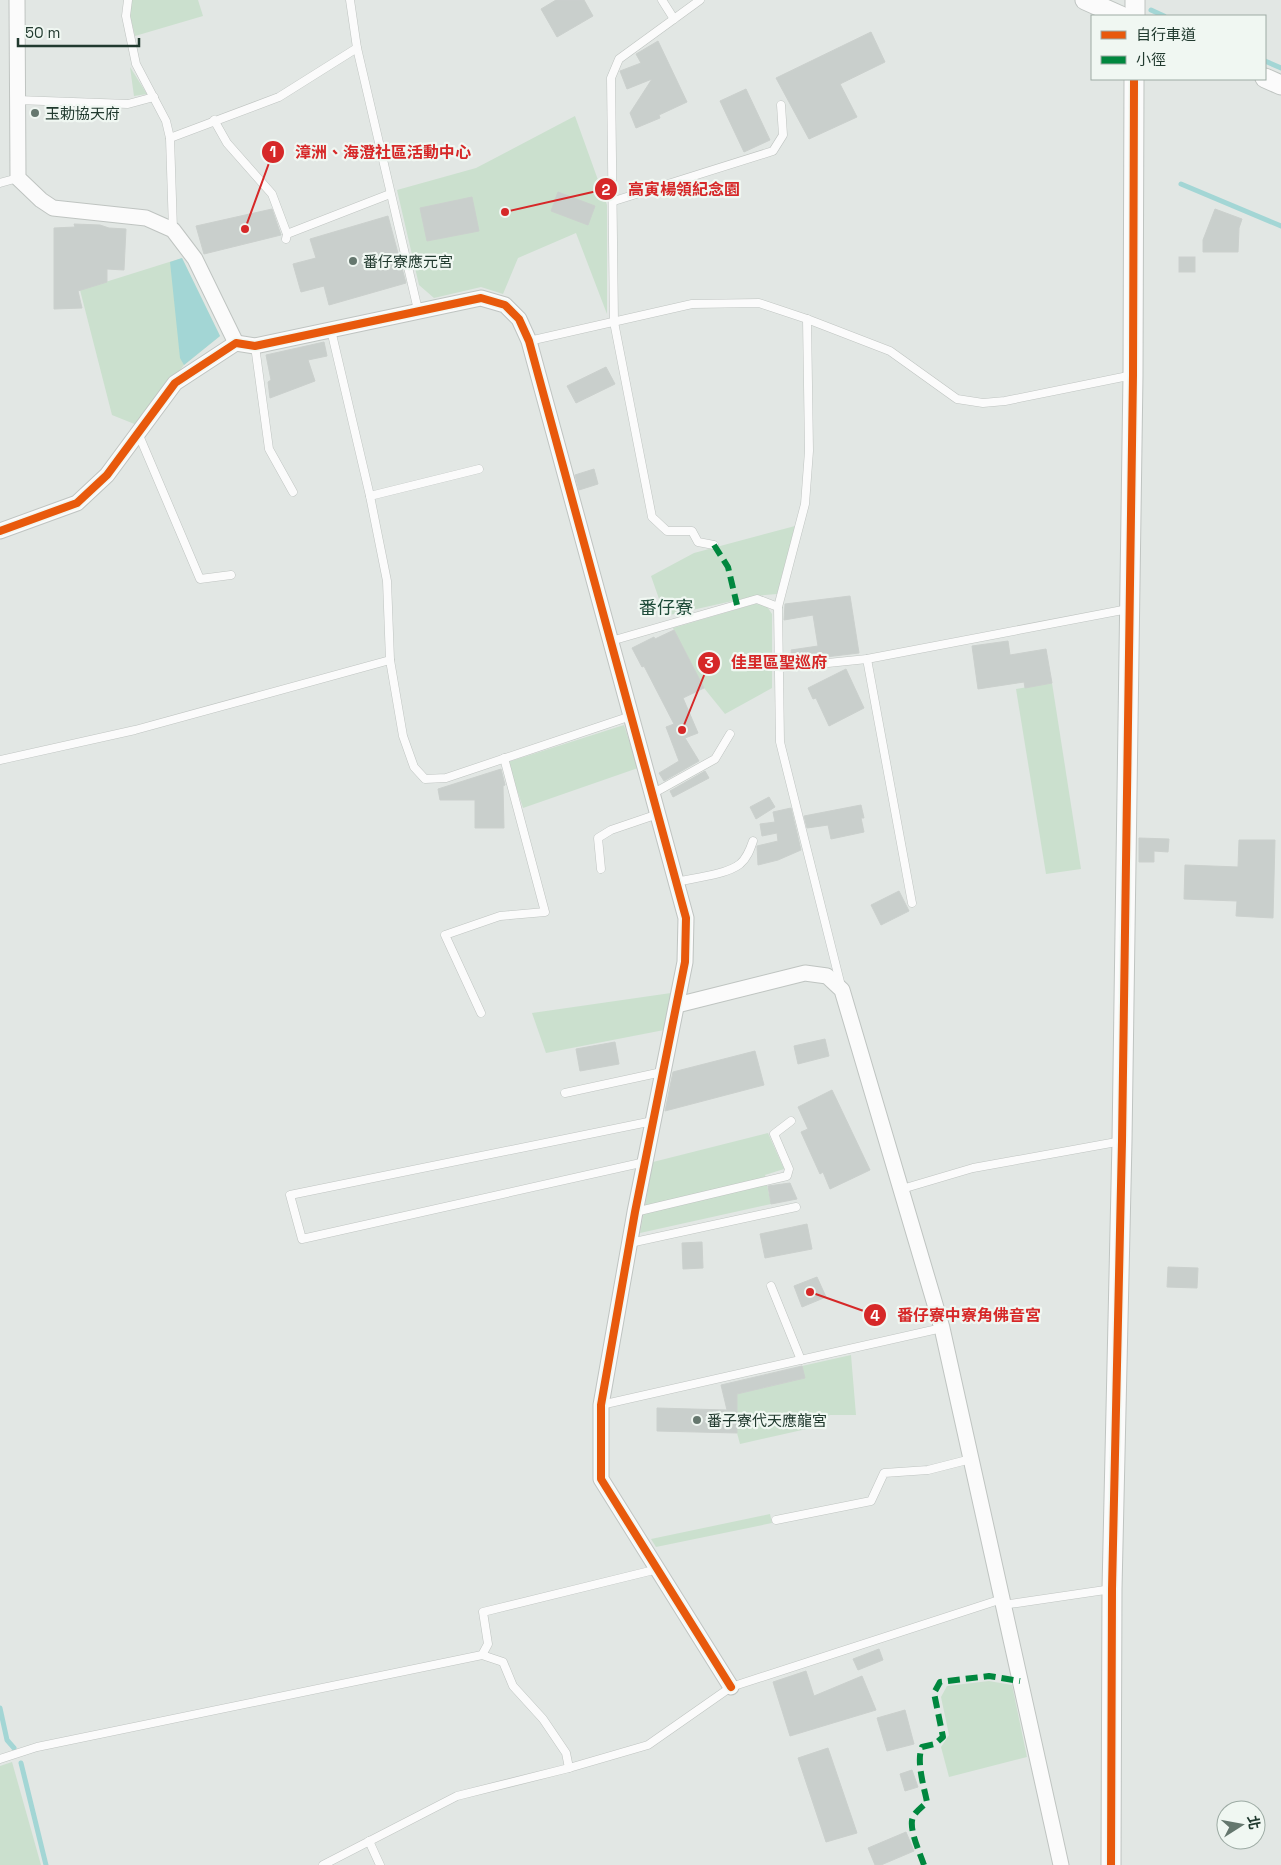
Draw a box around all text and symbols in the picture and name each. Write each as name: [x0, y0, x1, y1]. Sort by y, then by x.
scale bar: [18, 15, 139, 47]
legend: [1091, 15, 1266, 80]
text: 50 m: [25, 23, 60, 42]
text: 自行車道: [1136, 25, 1196, 44]
text: 小徑: [1136, 50, 1166, 69]
place label: 玉勅協天府: [45, 104, 120, 123]
marker: 玉勅協天府: [29, 107, 41, 119]
callout: 漳洲、海澄社區活動中心: [260, 137, 481, 168]
text: 1: [270, 142, 276, 161]
text: 漳洲、海澄社區活動中心: [295, 142, 471, 163]
callout: 高寅楊領紀念園: [593, 174, 750, 205]
text: 高寅楊領紀念園: [628, 179, 740, 200]
text: 2: [602, 180, 611, 199]
place label: 番仔寮應元宮: [363, 252, 453, 271]
marker: 番仔寮應元宮: [347, 255, 359, 267]
district label: 番仔寮: [639, 596, 693, 619]
callout: 佳里區聖巡府: [696, 647, 837, 678]
text: 佳里區聖巡府: [731, 652, 827, 673]
text: 3: [704, 653, 714, 672]
callout: 番仔寮中寮角佛音宮: [862, 1300, 1051, 1331]
text: 番仔寮中寮角佛音宮: [897, 1305, 1041, 1326]
text: 4: [870, 1306, 880, 1325]
place label: 番子寮代天應龍宮: [707, 1411, 827, 1430]
marker: 番子寮代天應龍宮: [691, 1414, 703, 1426]
north arrow: [1216, 1800, 1266, 1850]
text: 北: [1244, 1814, 1264, 1831]

